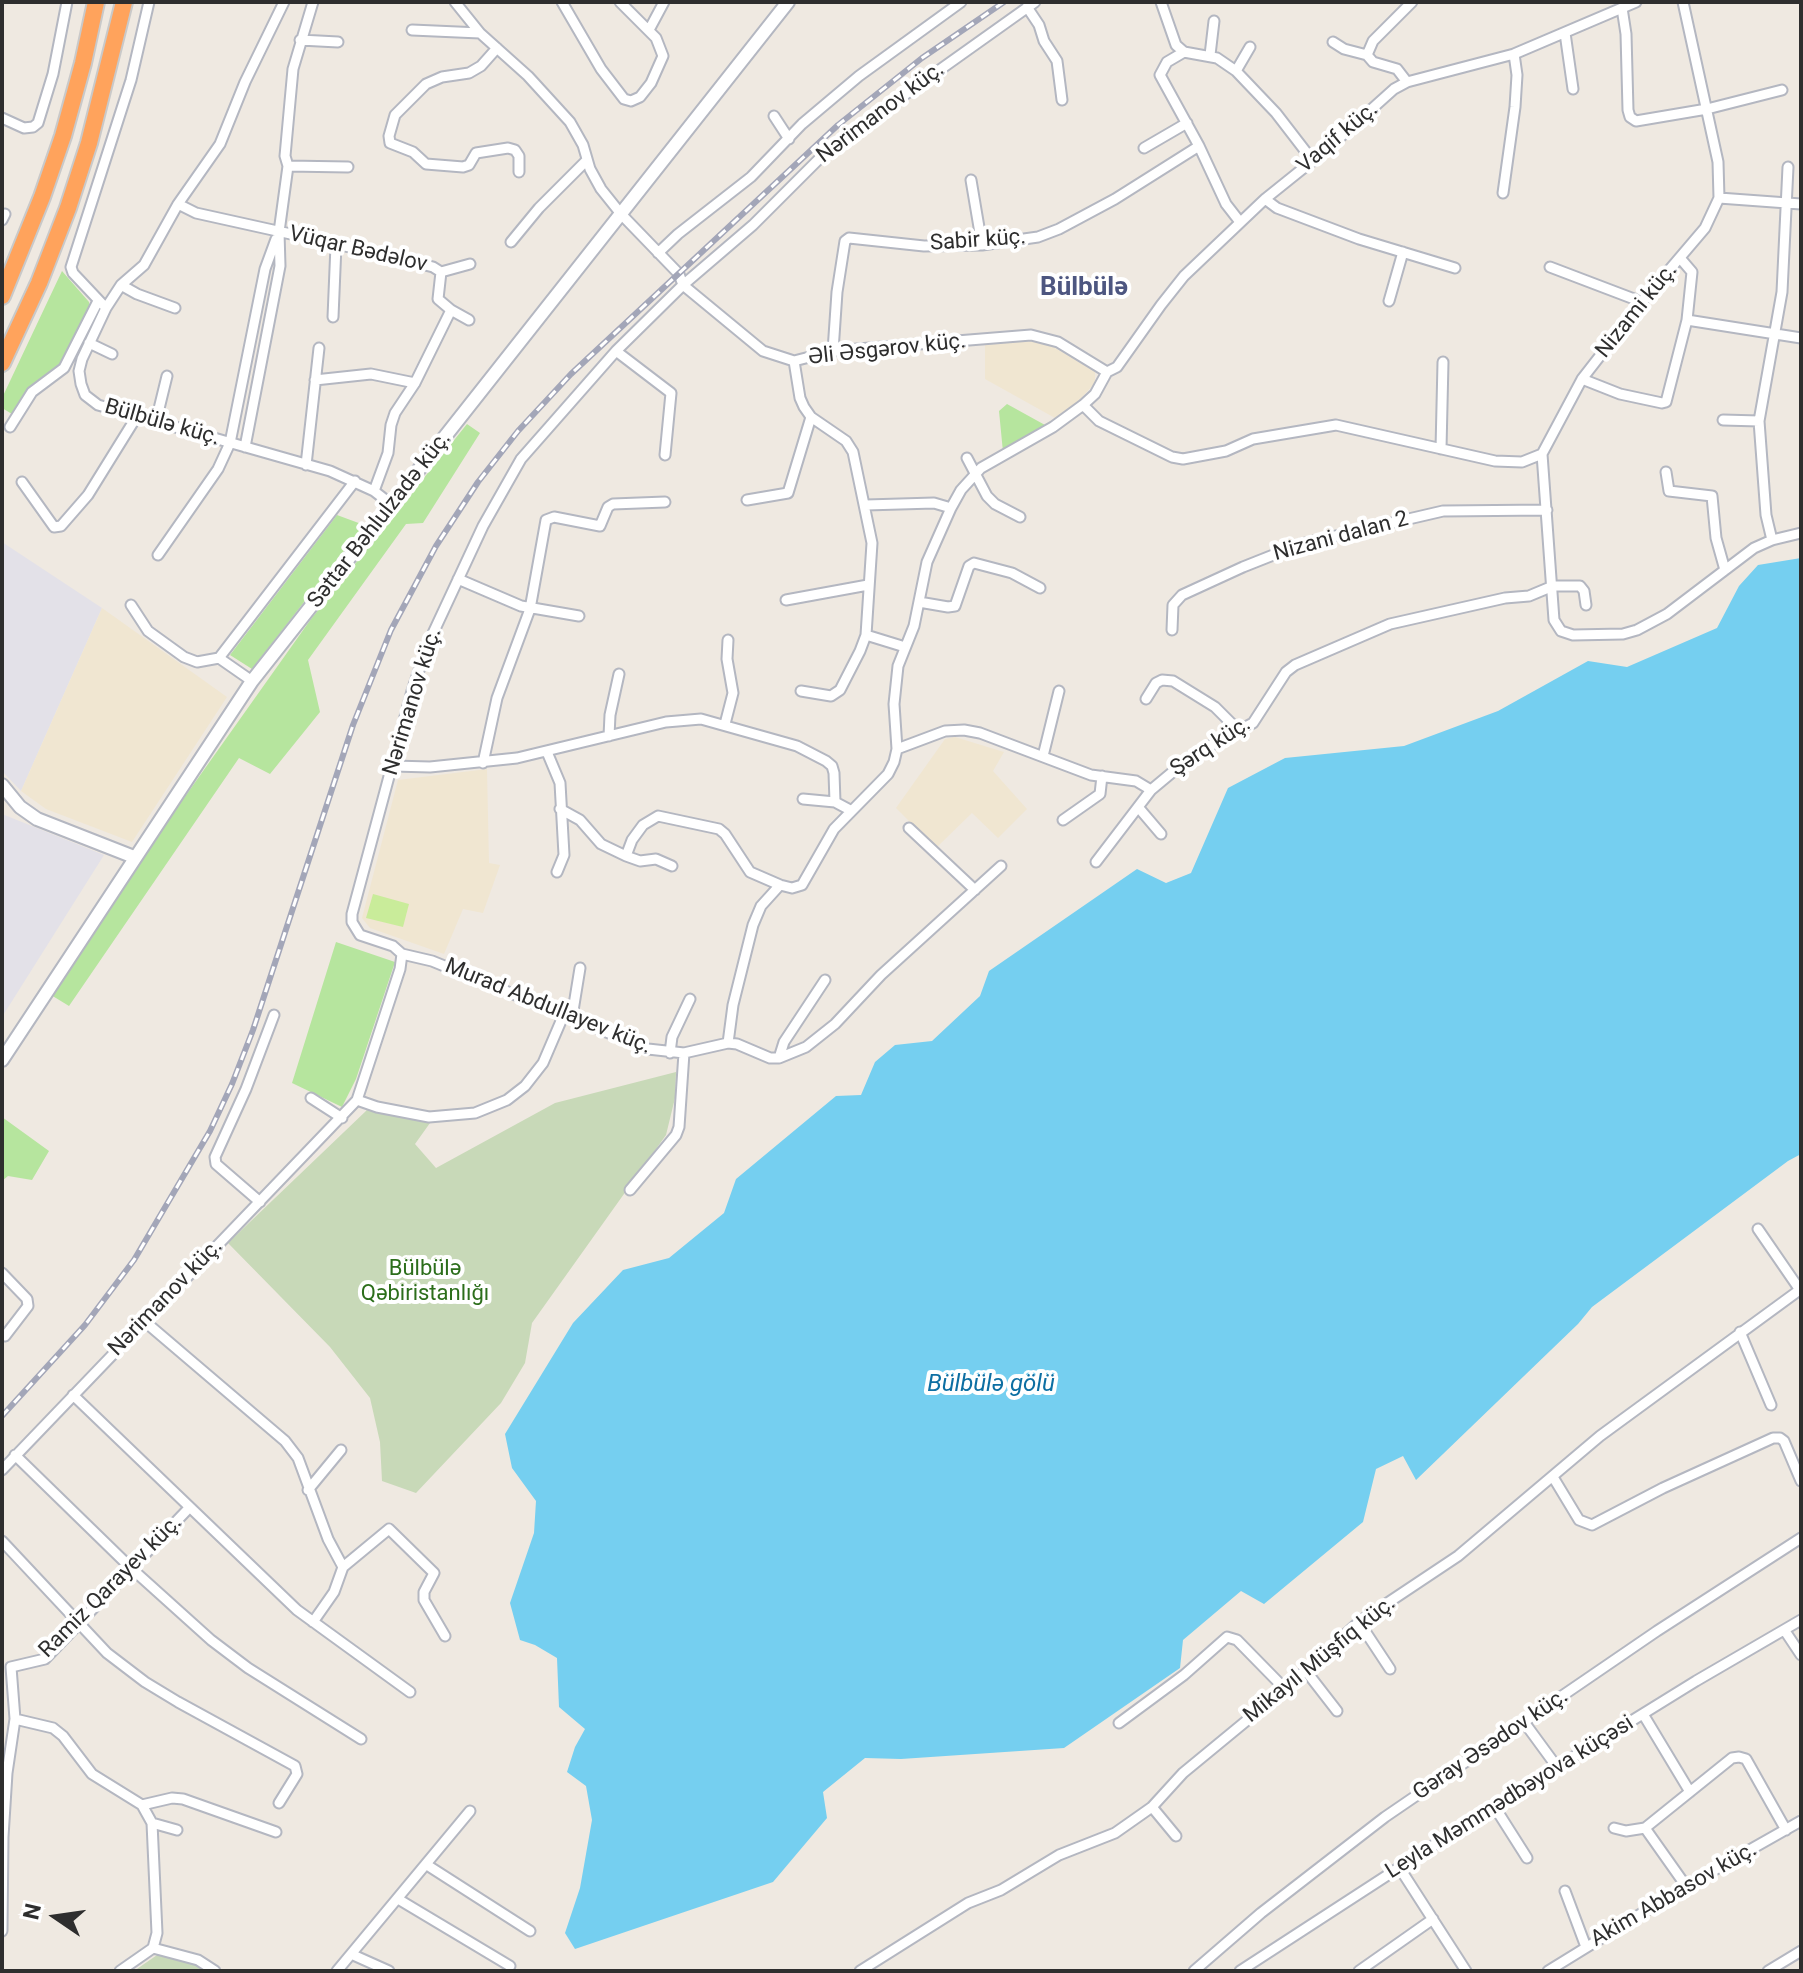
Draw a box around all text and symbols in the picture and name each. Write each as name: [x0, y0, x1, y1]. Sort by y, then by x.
street label: Nərimanov küç.: [812, 57, 950, 169]
street label: Vaqif küç.: [1292, 97, 1384, 179]
street label: Vüqar Bədəlov: [286, 221, 430, 279]
street label: Sabir küç.: [929, 224, 1027, 258]
street label: Nizami küç.: [1591, 258, 1683, 364]
district label: Bülbülə: [1040, 272, 1128, 304]
street label: Əli Əsgərov küç.: [807, 329, 967, 371]
street label: Bülbülə küç.: [101, 394, 223, 452]
street label: Səttar Bəhlulzadə küç.: [303, 426, 457, 614]
street label: Nizani dalan 2: [1271, 506, 1411, 568]
street label: Nərimanov küç.: [378, 625, 448, 779]
street label: Şərq küç.: [1166, 711, 1256, 783]
street label: Murad Abdullayev küç.: [441, 953, 655, 1061]
street label: Nərimanov küç.: [104, 1234, 228, 1362]
park label: Bülbülə Qəbiristanlığı: [361, 1256, 489, 1308]
water label: Bülbülə gölü: [927, 1371, 1055, 1399]
street label: Ramiz Qarayev küç.: [34, 1510, 188, 1664]
street label: Mikayıl Müşfiq küç.: [1239, 1591, 1401, 1729]
street label: Gəray Əsədov küç.: [1409, 1683, 1573, 1807]
street label: Leyla Məmmədbəyova küçəsi: [1381, 1711, 1639, 1885]
street label: Akim Abbasov küç.: [1586, 1837, 1762, 1953]
north arrow: [16, 1877, 96, 1957]
text: N: [18, 1901, 46, 1922]

